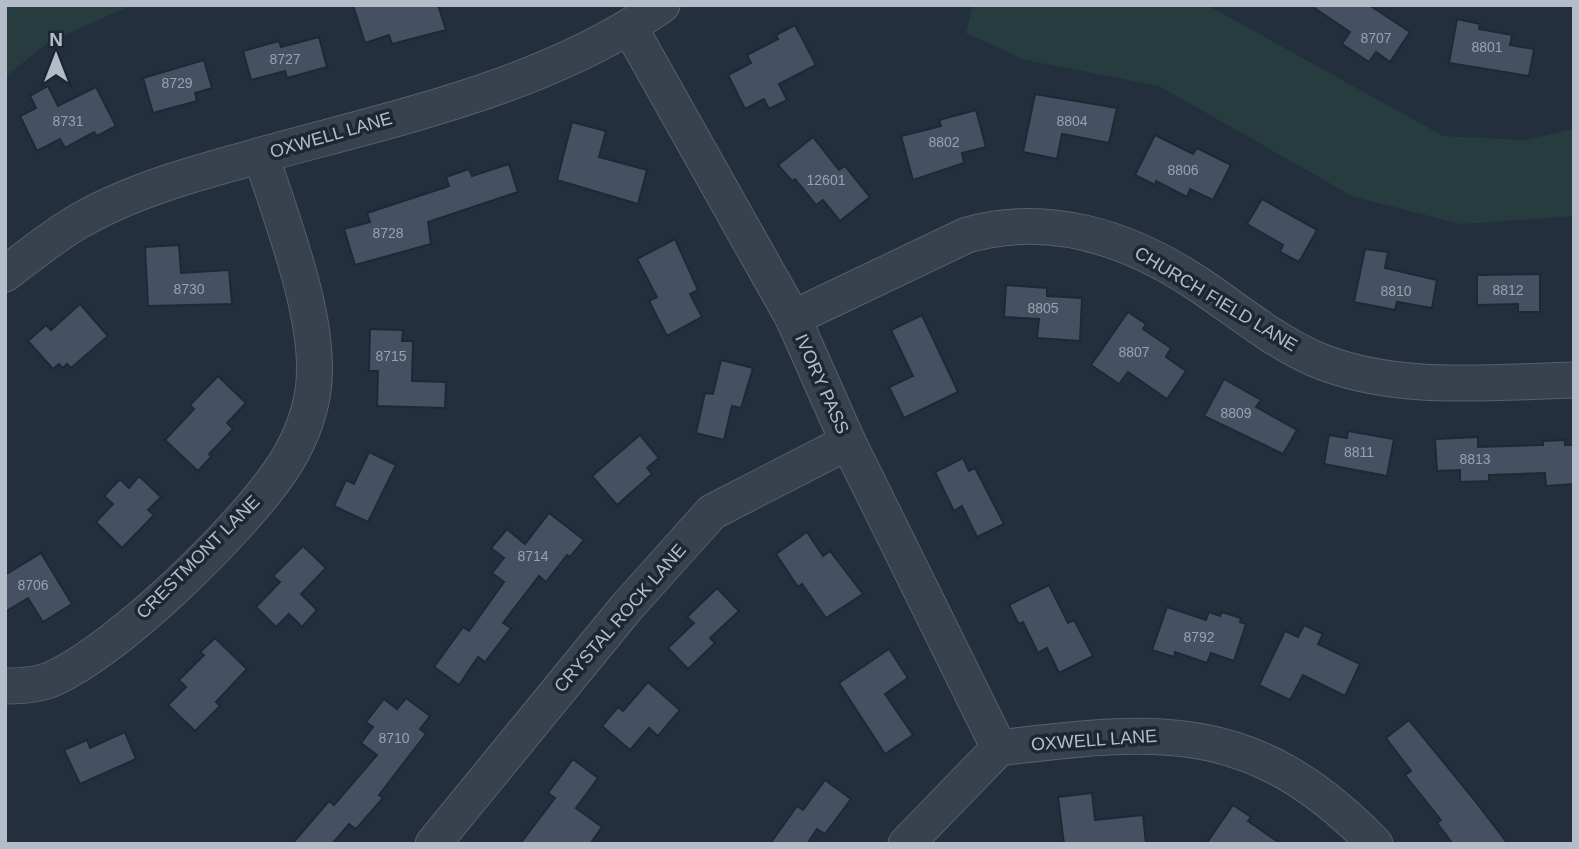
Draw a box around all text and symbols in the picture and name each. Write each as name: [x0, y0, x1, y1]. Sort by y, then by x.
north arrow: [21, 21, 91, 91]
text: N: [49, 29, 63, 50]
house number: 8707: [1360, 30, 1392, 46]
house number: 8801: [1471, 39, 1503, 55]
house number: 8727: [269, 51, 301, 67]
house number: 8729: [161, 75, 193, 91]
street label: OXWELL LANE: [267, 108, 395, 162]
house number: 8731: [52, 113, 84, 129]
house number: 8804: [1056, 113, 1088, 129]
house number: 8802: [928, 134, 960, 150]
house number: 8806: [1167, 162, 1199, 178]
house number: 12601: [807, 172, 846, 188]
house number: 8728: [372, 225, 404, 241]
street label: CHURCH FIELD LANE: [1131, 243, 1301, 355]
house number: 8730: [173, 281, 205, 297]
house number: 8812: [1492, 282, 1524, 298]
house number: 8810: [1380, 283, 1412, 299]
house number: 8805: [1027, 300, 1059, 316]
street label: IVORY PASS: [791, 331, 853, 437]
house number: 8807: [1118, 344, 1150, 360]
house number: 8715: [375, 348, 407, 364]
house number: 8809: [1220, 405, 1252, 421]
house number: 8811: [1344, 444, 1374, 460]
house number: 8813: [1459, 451, 1491, 467]
street label: CRESTMONT LANE: [132, 491, 264, 623]
street label: CRYSTAL ROCK LANE: [550, 540, 690, 696]
house number: 8714: [517, 548, 549, 564]
house number: 8706: [17, 577, 49, 593]
house number: 8792: [1183, 629, 1215, 645]
street label: OXWELL LANE: [1030, 726, 1158, 754]
house number: 8710: [378, 730, 410, 746]

